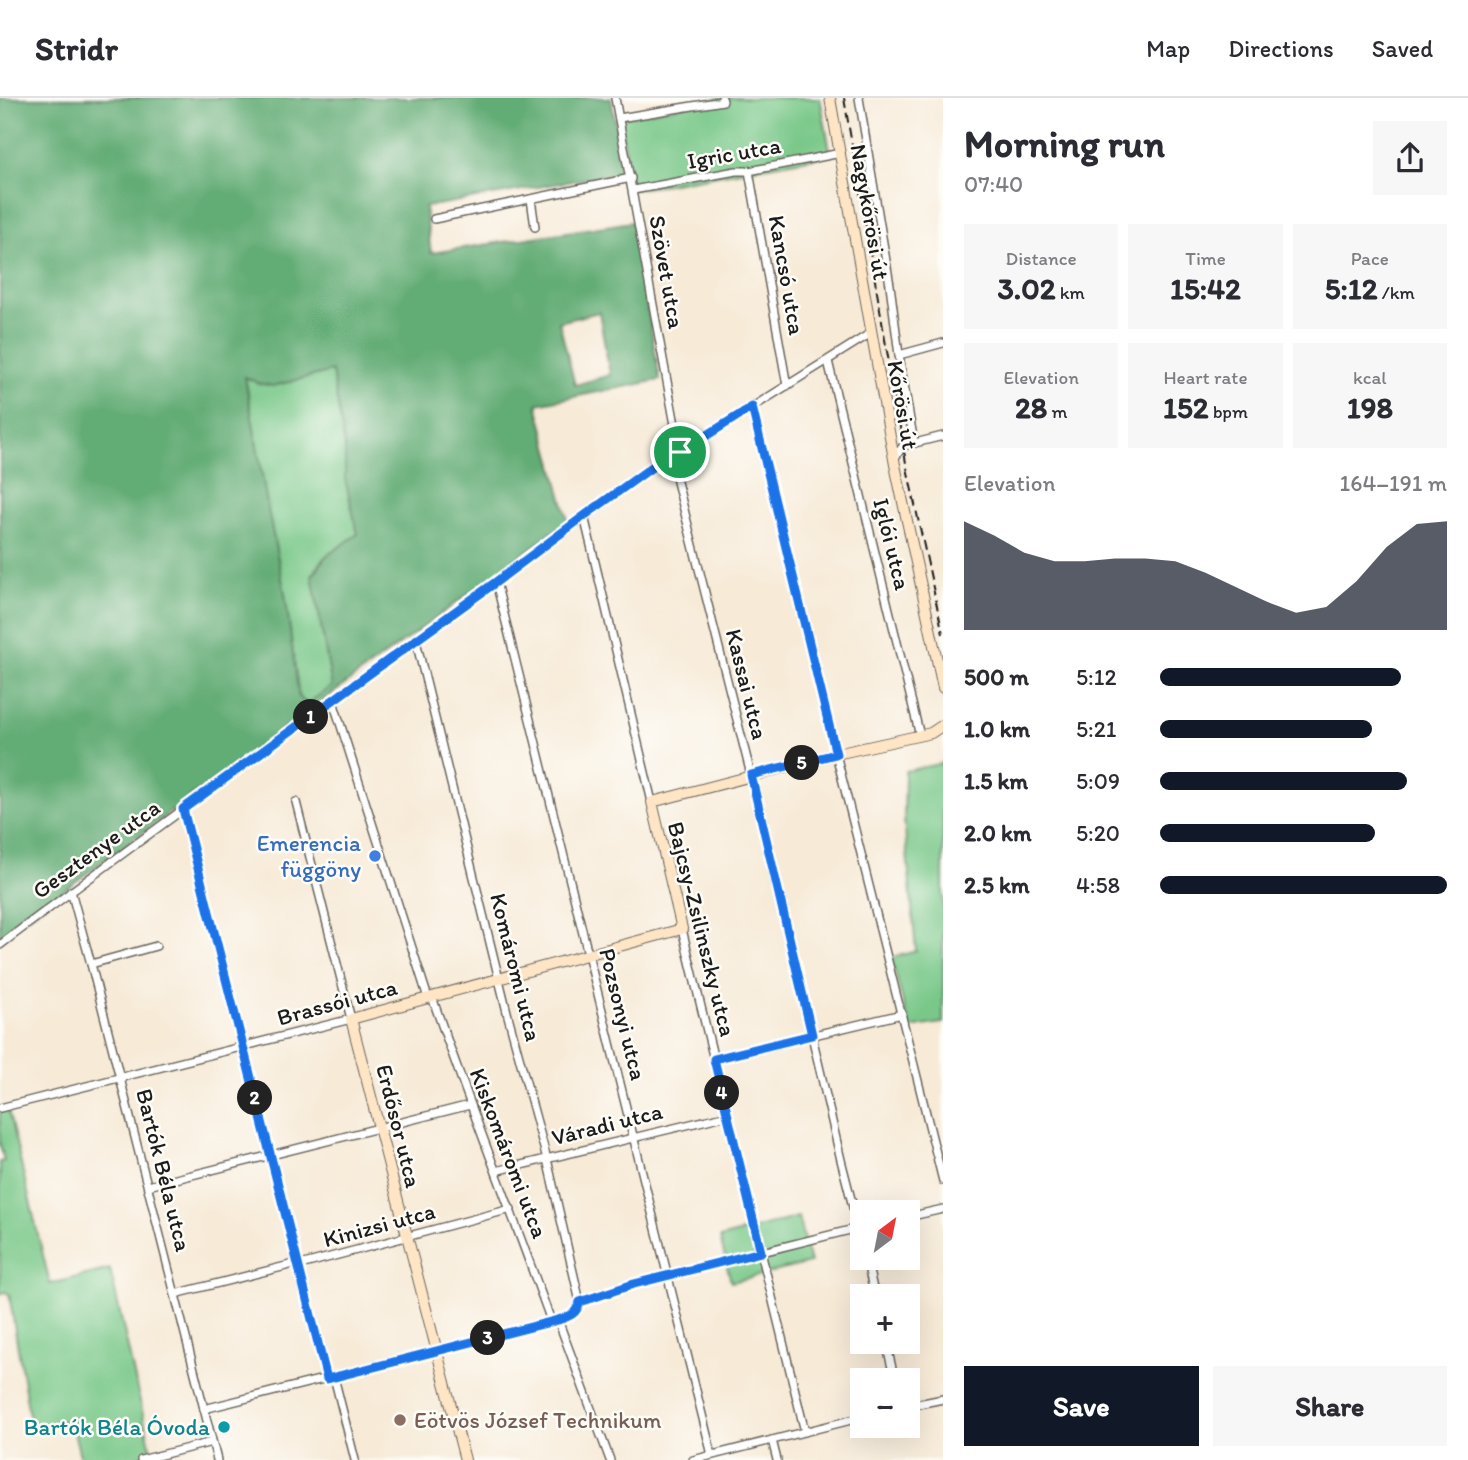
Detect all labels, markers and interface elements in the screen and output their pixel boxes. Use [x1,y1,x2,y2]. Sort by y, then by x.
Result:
text: Stridr [35,29,118,68]
text: Map [1146,34,1190,63]
text: Directions [1228,34,1334,63]
text: Saved [1372,34,1433,63]
text: Morning run [964,121,1165,167]
button: share [1373,121,1447,195]
street label: Igric utca [685,131,783,175]
street label: Nagykőrösi út [844,142,896,282]
text: 07:40 [964,170,1023,198]
street label: Szövet utca [643,213,691,331]
street label: Kancsó utca [763,213,811,337]
text: Distance [1006,247,1077,270]
text: Time [1185,247,1226,270]
text: Pace [1351,247,1389,270]
text: 3.02 [997,270,1055,307]
text: 15:42 [1170,270,1241,307]
text: 5:12 [1325,270,1378,307]
text: km [1055,281,1085,304]
text: /km [1378,281,1415,304]
street label: Kőrösi út [881,358,925,452]
text: Elevation [1003,366,1079,389]
text: Heart rate [1163,366,1248,389]
text: kcal [1353,366,1387,389]
text: 28 [1015,389,1047,426]
text: 152 [1163,389,1208,426]
text: 198 [1347,389,1393,426]
text: m [1047,400,1067,423]
text: bpm [1208,400,1248,423]
pin [650,422,710,482]
icon: arrive [661,433,699,471]
text: Elevation [964,469,1055,497]
text: 164–191 m [1340,469,1447,497]
street label: Iglói utca [867,495,917,593]
street label: Kassai utca [720,626,774,742]
text: 500 m [964,663,1029,691]
text: 5:12 [1076,663,1116,691]
pin: 1 [294,700,328,734]
text: 1 [306,705,315,728]
text: 1.0 km [964,715,1030,743]
text: 5:21 [1076,715,1116,743]
pin: 5 [784,746,820,780]
text: 5 [797,751,806,774]
text: 1.5 km [964,767,1028,795]
text: 5:09 [1076,767,1120,795]
street label: Gesztenye utca [27,793,165,905]
street label: Bajcsy-Zsilinszky utca [662,819,742,1039]
text: 2.0 km [964,819,1032,847]
text: 5:20 [1076,819,1120,847]
place label: Emerencia függöny [257,829,361,883]
marker: Emerencia függöny [367,848,383,864]
text: 2.5 km [964,871,1029,899]
text: 4:58 [1076,871,1120,899]
street label: Komáromi utca [484,890,548,1044]
street label: Pozsonyi utca [593,945,653,1083]
street label: Brassói utca [274,973,400,1031]
street label: Erdősor utca [370,1061,428,1191]
street label: Kiskomáromi utca [464,1064,554,1242]
pin: 4 [704,1076,740,1110]
pin: 2 [238,1080,272,1116]
text: 4 [716,1081,727,1104]
street label: Bartók Béla utca [130,1086,198,1254]
text: 2 [250,1086,260,1109]
street label: Váradi utca [549,1097,665,1151]
street label: Kinizsi utca [320,1197,438,1253]
north arrow [850,1200,920,1270]
map controls [850,1200,920,1438]
button: + [850,1284,920,1354]
pin: 3 [470,1320,505,1356]
text: 3 [482,1326,493,1349]
button: Save [964,1366,1199,1446]
button: Share [1213,1366,1447,1446]
button: − [850,1368,920,1438]
place label: Eötvös József Technikum [414,1406,662,1434]
marker: Eötvös József Technikum [392,1412,408,1428]
place label: Bartók Béla Óvoda [24,1413,210,1441]
marker: Bartók Béla Óvoda [216,1419,232,1435]

